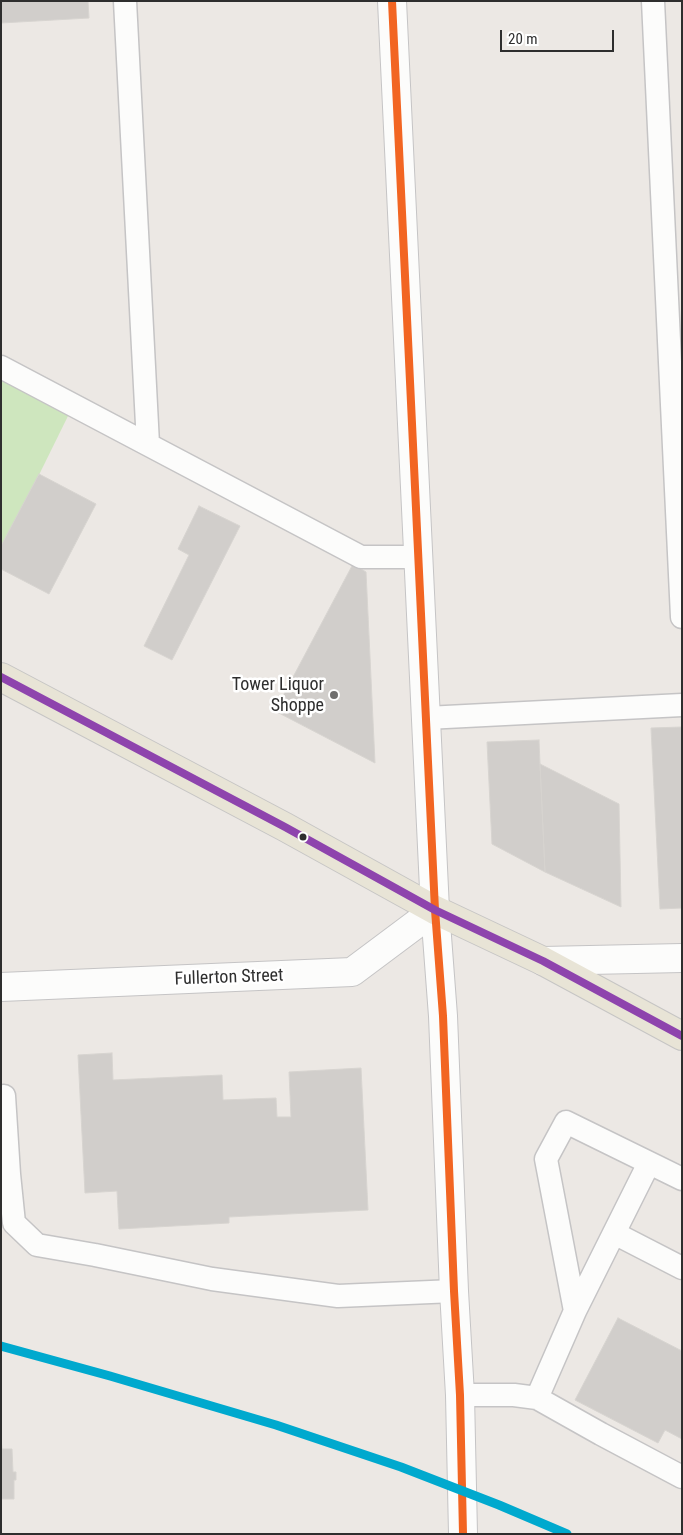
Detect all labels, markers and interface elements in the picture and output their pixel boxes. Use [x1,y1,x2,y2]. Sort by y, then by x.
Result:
scale bar [503,20,617,52]
text: 20 m [508,30,538,48]
place label: Tower Liquor Shoppe [232,674,324,716]
marker: Tower Liquor Shoppe [328,689,340,701]
unlabelled marker [298,832,308,842]
street label: Fullerton Street [174,965,284,991]

